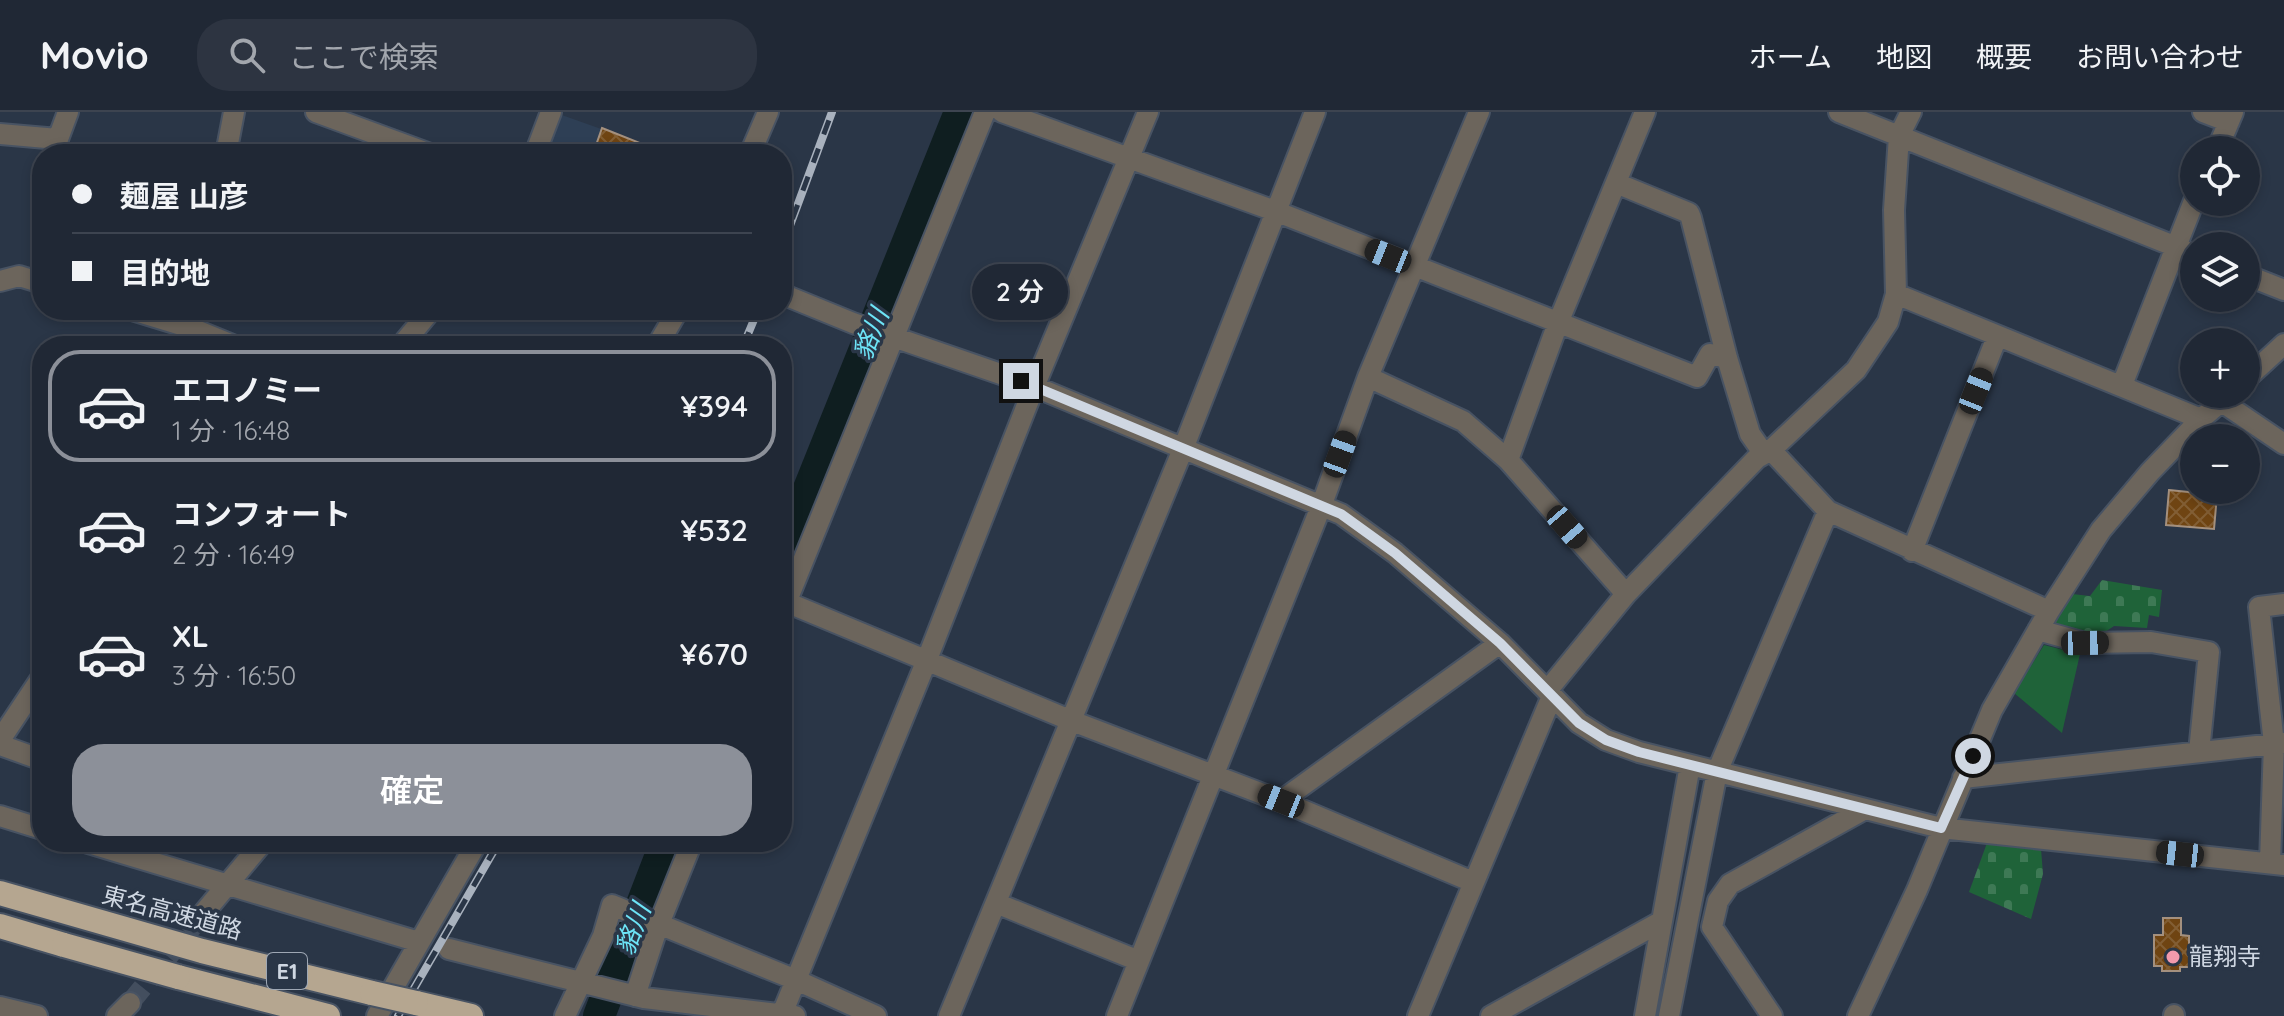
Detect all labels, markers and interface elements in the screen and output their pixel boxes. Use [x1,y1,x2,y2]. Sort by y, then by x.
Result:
search box [197,19,757,91]
text: Movio [40,31,149,79]
icon: search [225,33,269,77]
text: ここで検索 [289,38,439,76]
text: ホーム [1749,39,1832,74]
text: 地図 [1876,39,1932,74]
text: 概要 [1976,39,2032,74]
text: お問い合わせ [2076,39,2244,74]
map controls [2180,136,2260,504]
button: locate [2180,136,2260,216]
text: 麺屋 山彦 [120,177,248,215]
button: layers [2180,232,2260,312]
car [1361,236,1415,276]
text: 目的地 [120,254,210,292]
callout: 2 分 [973,265,1069,321]
text: 2 分 [996,275,1044,308]
water label: 貉川 [845,301,897,364]
button: + [2180,328,2260,408]
route end [1003,363,1039,399]
car [1956,364,1996,418]
icon: car [76,370,148,442]
text: エコノミー [172,371,322,409]
text: ¥394 [681,387,748,425]
text: 1 分 · 16:48 [172,414,290,447]
button: − [2180,424,2260,504]
car [1321,427,1359,481]
icon: car [76,494,148,566]
text: コンフォート [172,495,351,533]
car [1542,501,1592,553]
text: ¥532 [681,511,748,549]
text: 2 分 · 16:49 [172,538,295,571]
text: XL [172,617,209,655]
icon: car [76,618,148,690]
car [2061,631,2109,655]
text: ¥670 [680,635,748,673]
text: 3 分 · 16:50 [172,659,296,692]
route start [1955,738,1991,774]
button: 確定 [72,744,752,836]
car [1254,781,1308,821]
car [2155,840,2205,868]
street label: 東名高速道路 [99,879,246,945]
water label: 貉川 [608,896,658,959]
place label: 龍翔寺 [2189,941,2261,971]
marker: 龍翔寺 [2164,948,2182,966]
road number: E1 [267,953,307,989]

